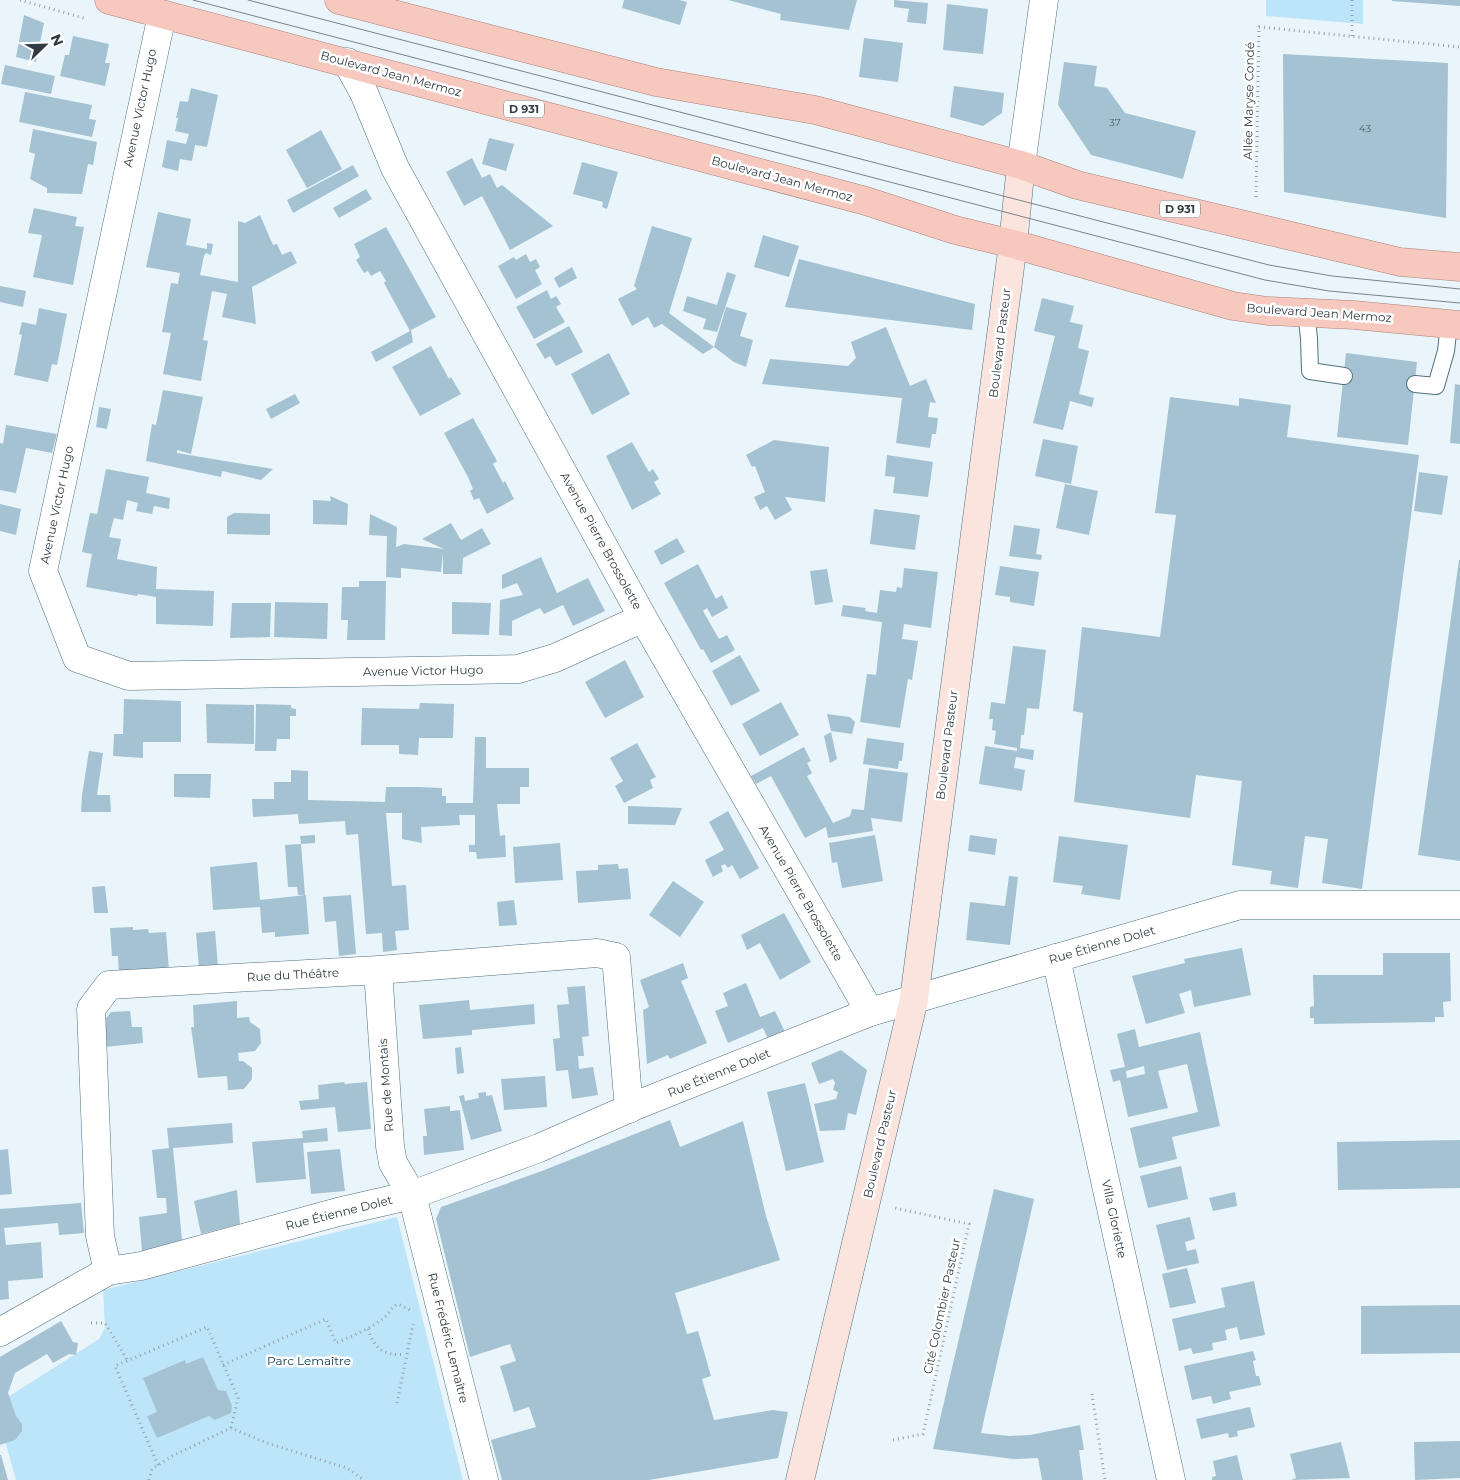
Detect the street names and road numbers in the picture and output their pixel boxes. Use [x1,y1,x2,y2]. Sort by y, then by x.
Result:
street label: Allée Maryse Condé [1240,42,1257,160]
street label: Avenue Victor Hugo [120,47,159,168]
street label: Boulevard Jean Mermoz [319,47,463,100]
road number: D 931 [504,100,544,118]
street label: Boulevard Jean Mermoz [710,152,854,205]
road number: D 931 [1160,200,1200,218]
street label: Boulevard Pasteur [985,287,1014,399]
street label: Boulevard Jean Mermoz [1246,300,1392,325]
street label: Avenue Victor Hugo [37,444,76,565]
street label: Avenue Pierre Brossolette [557,469,646,612]
street label: Avenue Victor Hugo [363,662,483,679]
street label: Boulevard Pasteur [932,689,961,801]
street label: Avenue Pierre Brossolette [756,822,847,964]
street label: Rue Étienne Dolet [1047,922,1157,967]
street label: Rue du Théâtre [246,965,340,984]
street label: Rue de Montais [375,1038,396,1132]
street label: Rue Étienne Dolet [665,1045,773,1100]
street label: Boulevard Pasteur [860,1088,899,1199]
street label: Villa Gloriette [1099,1178,1130,1260]
street label: Rue Étienne Dolet [284,1192,394,1233]
street label: Cité Colombier Pasteur [920,1236,963,1375]
street label: Rue Frédéric Lemaître [425,1271,472,1405]

